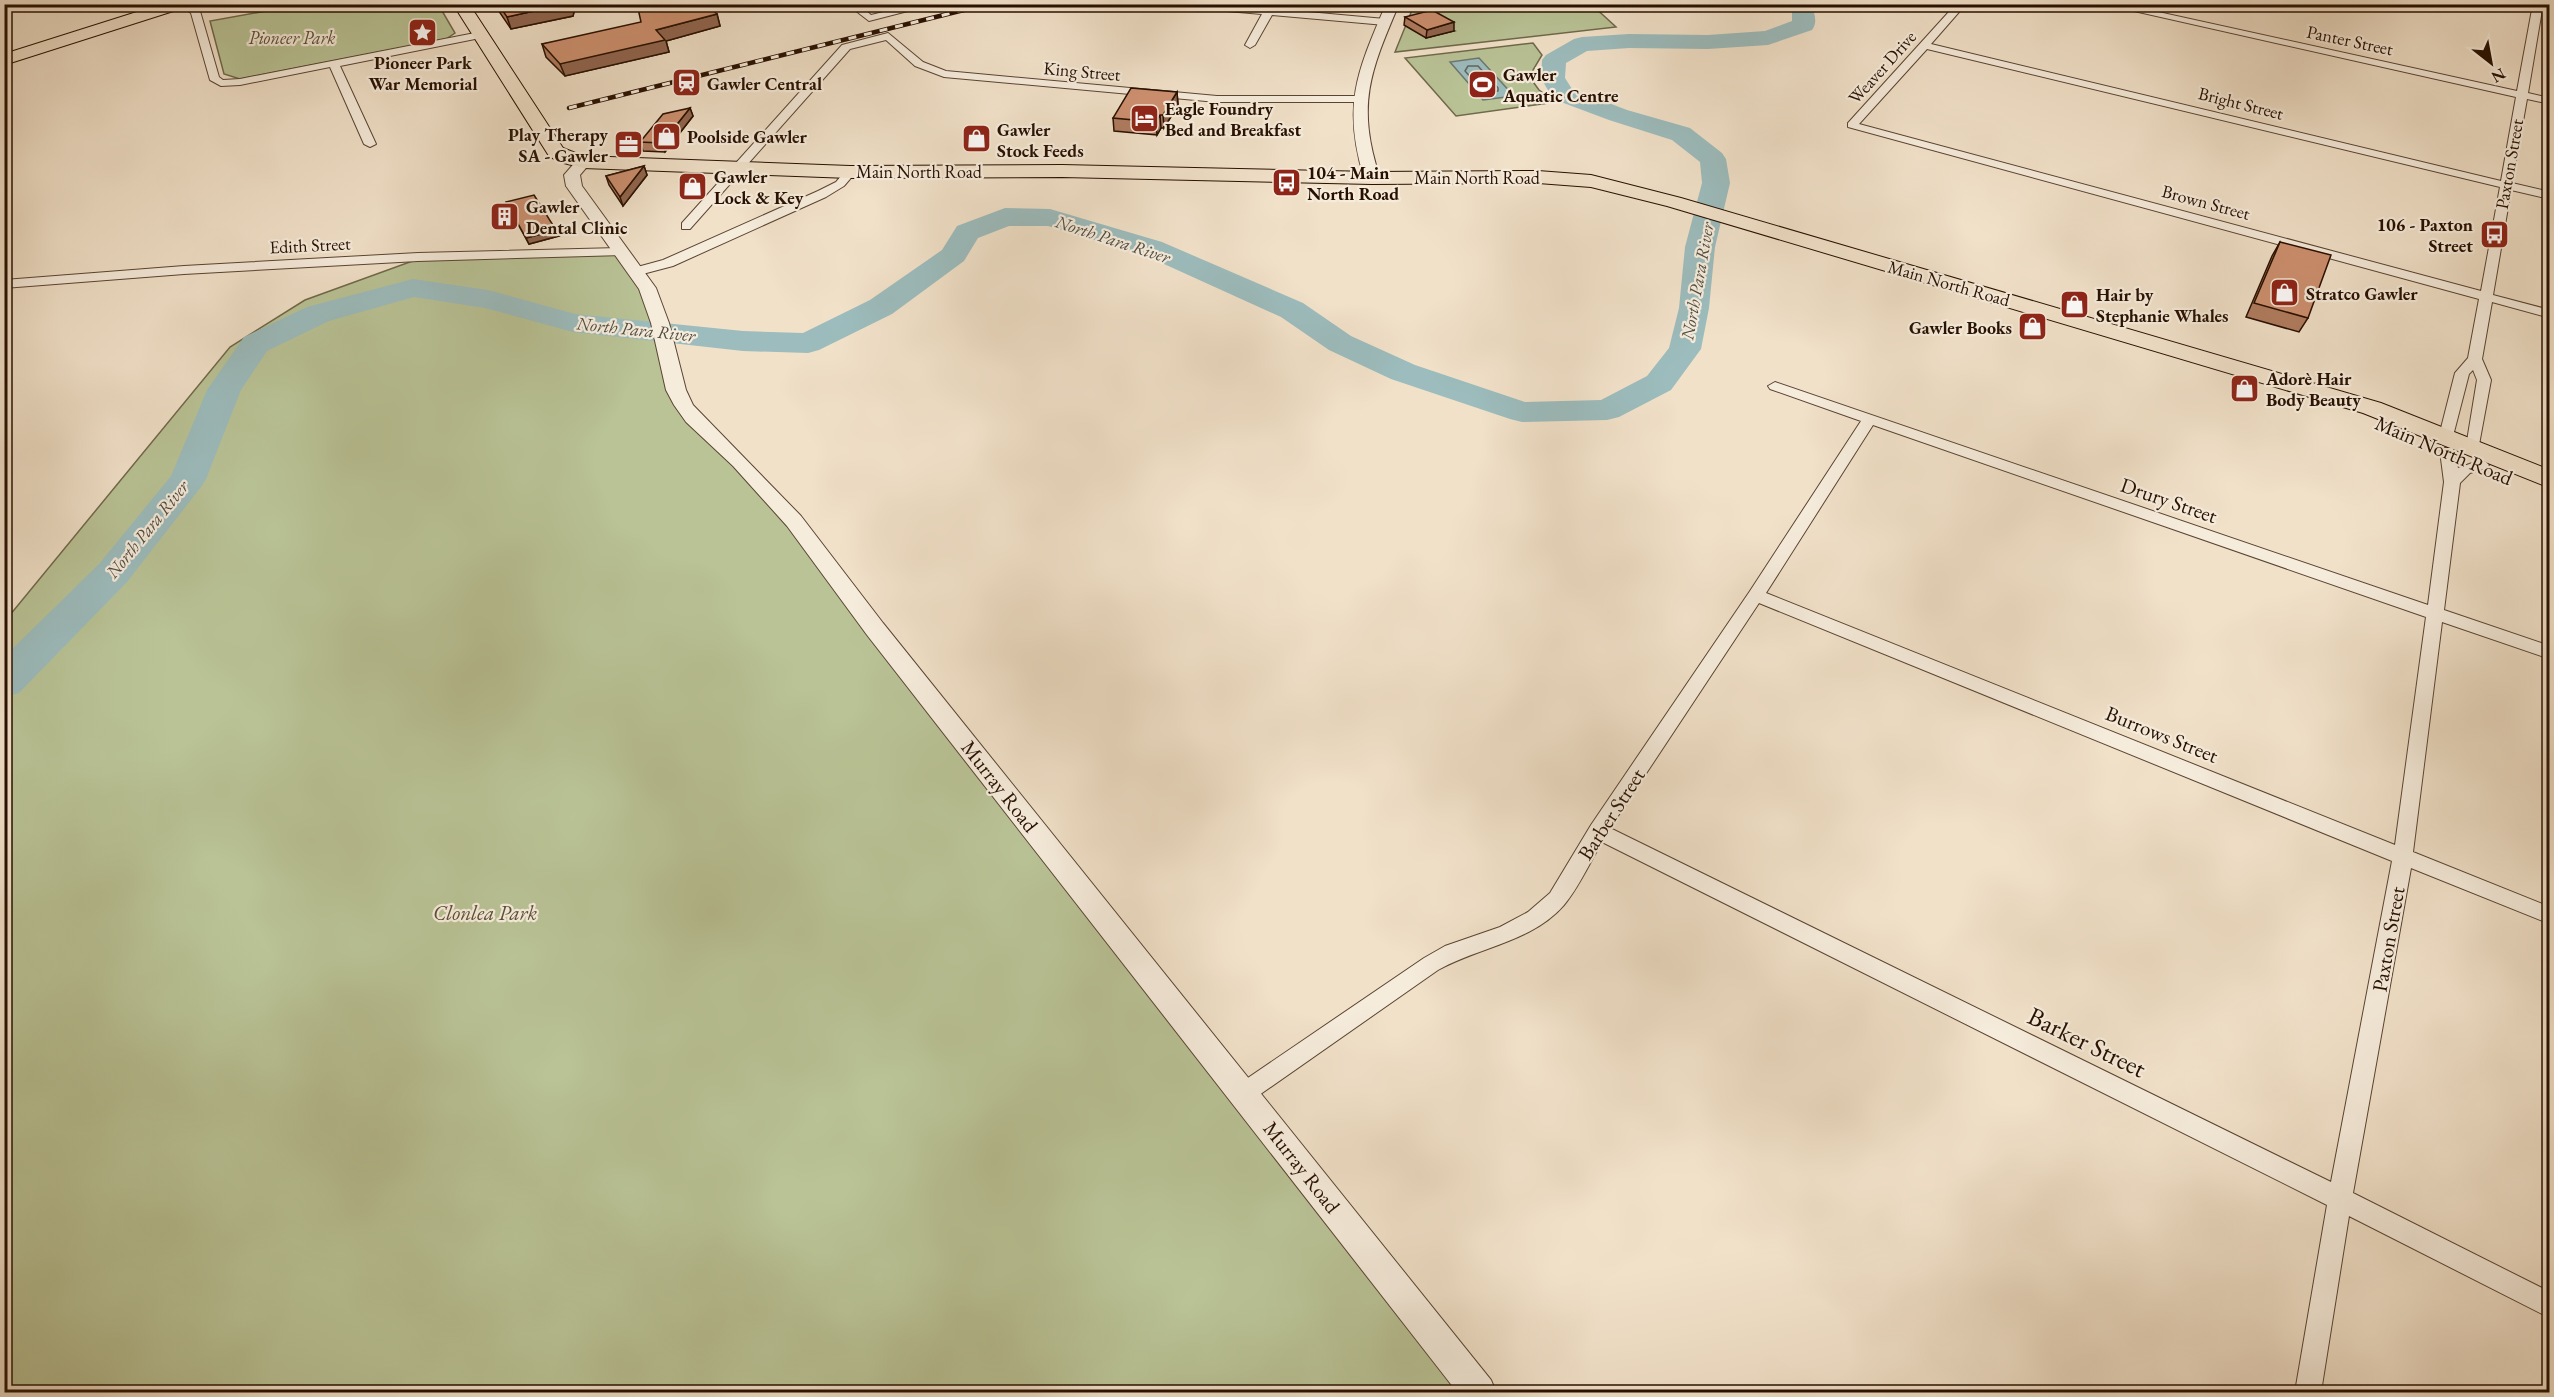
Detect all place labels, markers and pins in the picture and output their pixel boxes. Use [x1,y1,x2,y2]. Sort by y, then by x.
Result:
place icon: Pioneer Park War Memorial [407,17,439,49]
place label: Pioneer Park War Memorial [368,51,478,95]
place label: Gawler Aquatic Centre [1502,63,1619,107]
station icon: Gawler Central [670,67,702,99]
sports icon: Gawler Aquatic Centre [1466,68,1498,100]
place label: Gawler Central [707,72,822,95]
place label: Eagle Foundry Bed and Breakfast [1165,97,1302,141]
hotel icon: Eagle Foundry Bed and Breakfast [1128,102,1160,134]
place label: Gawler Stock Feeds [997,118,1084,162]
shop icon: Poolside Gawler [650,120,682,152]
place label: Play Therapy SA - Gawler [508,123,609,167]
shop icon: Gawler Stock Feeds [960,123,992,155]
place label: Poolside Gawler [687,125,808,148]
office icon: Play Therapy SA - Gawler [613,128,645,160]
place label: 104 - Main North Road [1307,161,1399,205]
place label: Gawler Lock & Key [714,165,804,209]
bus stop icon: 104 - Main North Road [1270,166,1302,198]
shop icon: Gawler Lock & Key [677,170,709,202]
place label: Gawler Dental Clinic [526,195,628,239]
building icon: Gawler Dental Clinic [489,200,521,232]
place label: 106 - Paxton Street [2377,213,2473,257]
bus stop icon: 106 - Paxton Street [2478,218,2510,250]
shop icon: Stratco Gawler [2269,277,2301,309]
place label: Stratco Gawler [2306,282,2418,305]
place label: Hair by Stephanie Whales [2096,283,2229,327]
shop icon: Hair by Stephanie Whales [2059,288,2091,320]
shop icon: Gawler Books [2017,311,2049,343]
place label: Gawler Books [1909,316,2012,339]
place label: Adorè Hair Body Beauty [2265,367,2361,411]
shop icon: Adorè Hair Body Beauty [2229,372,2261,404]

